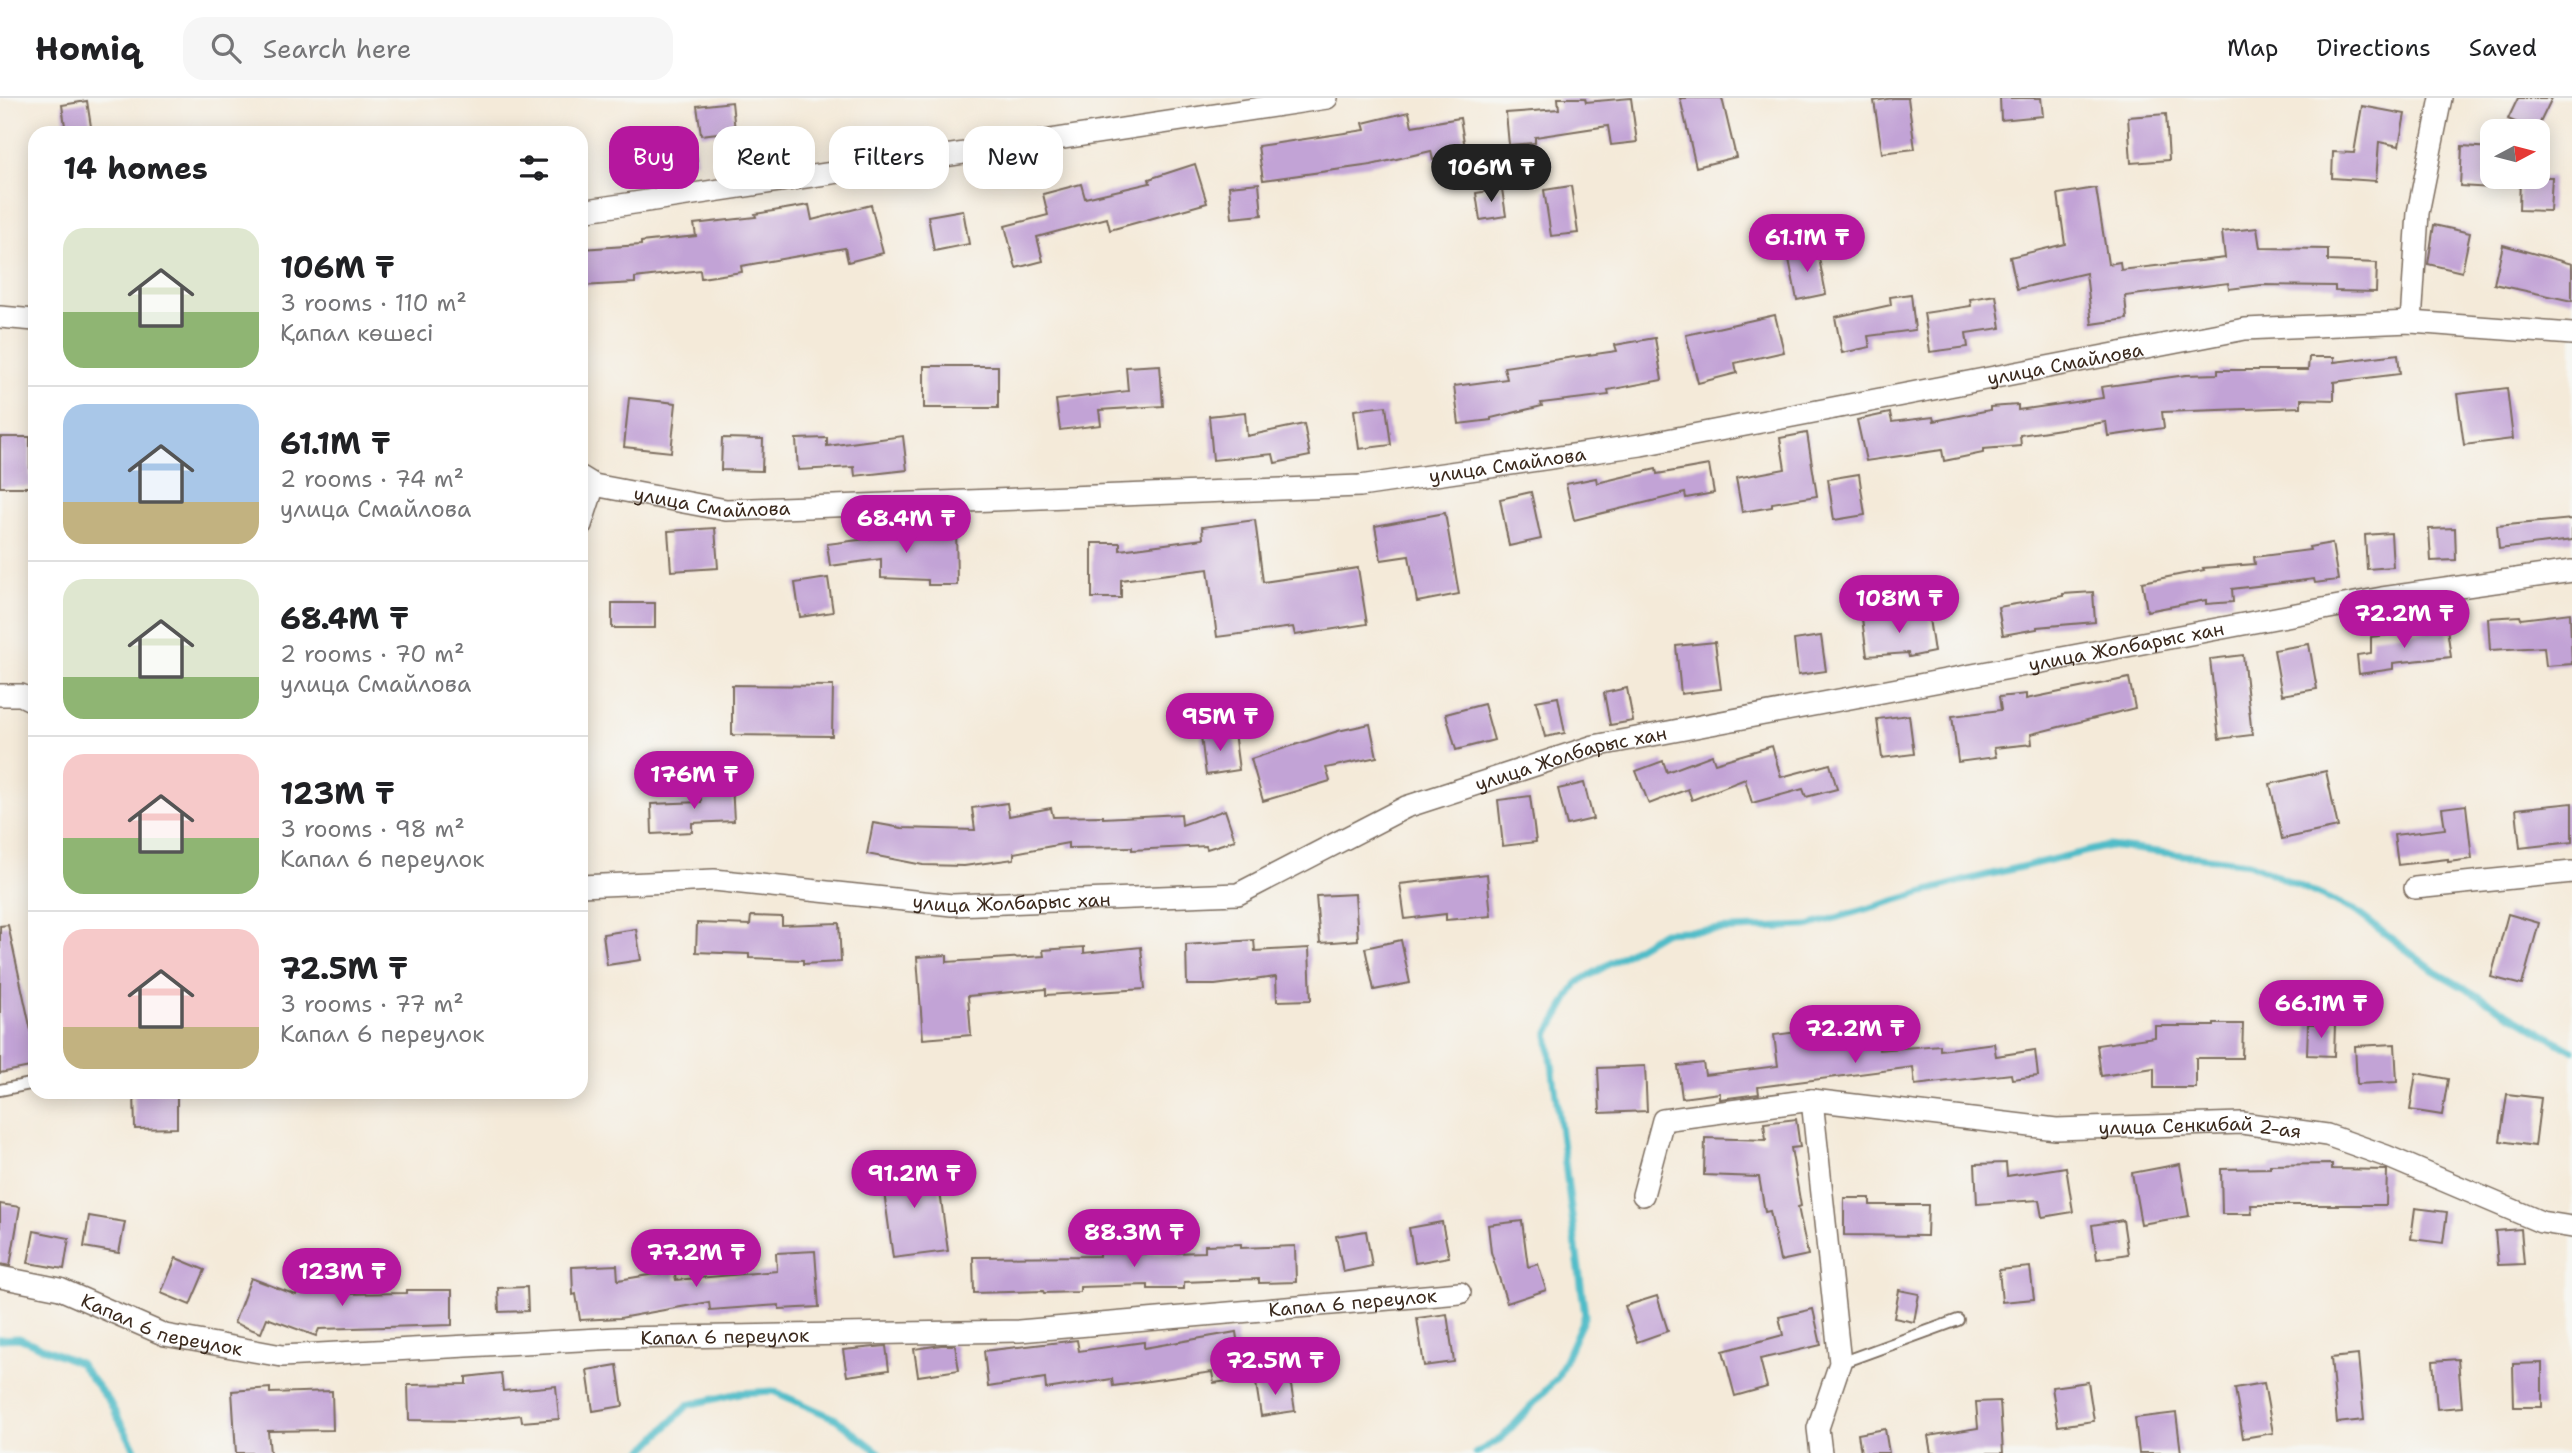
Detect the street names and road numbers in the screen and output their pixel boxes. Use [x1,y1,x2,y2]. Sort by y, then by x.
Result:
street label: улица Смайлова [1985,337,2145,391]
street label: улица Смайлова [1427,441,1588,489]
street label: улица Смайлова [632,481,791,523]
street label: улица Жолбарыс хан [2027,616,2226,677]
street label: улица Жолбарыс хан [1472,721,1669,797]
street label: улица Жолбарыс хан [911,887,1111,918]
street label: улица Сенкибай 2-ая [2098,1111,2303,1144]
street label: Капал 6 переулок [1267,1283,1438,1322]
street label: Капал 6 переулок [77,1288,245,1362]
street label: Капал 6 переулок [640,1323,809,1351]

